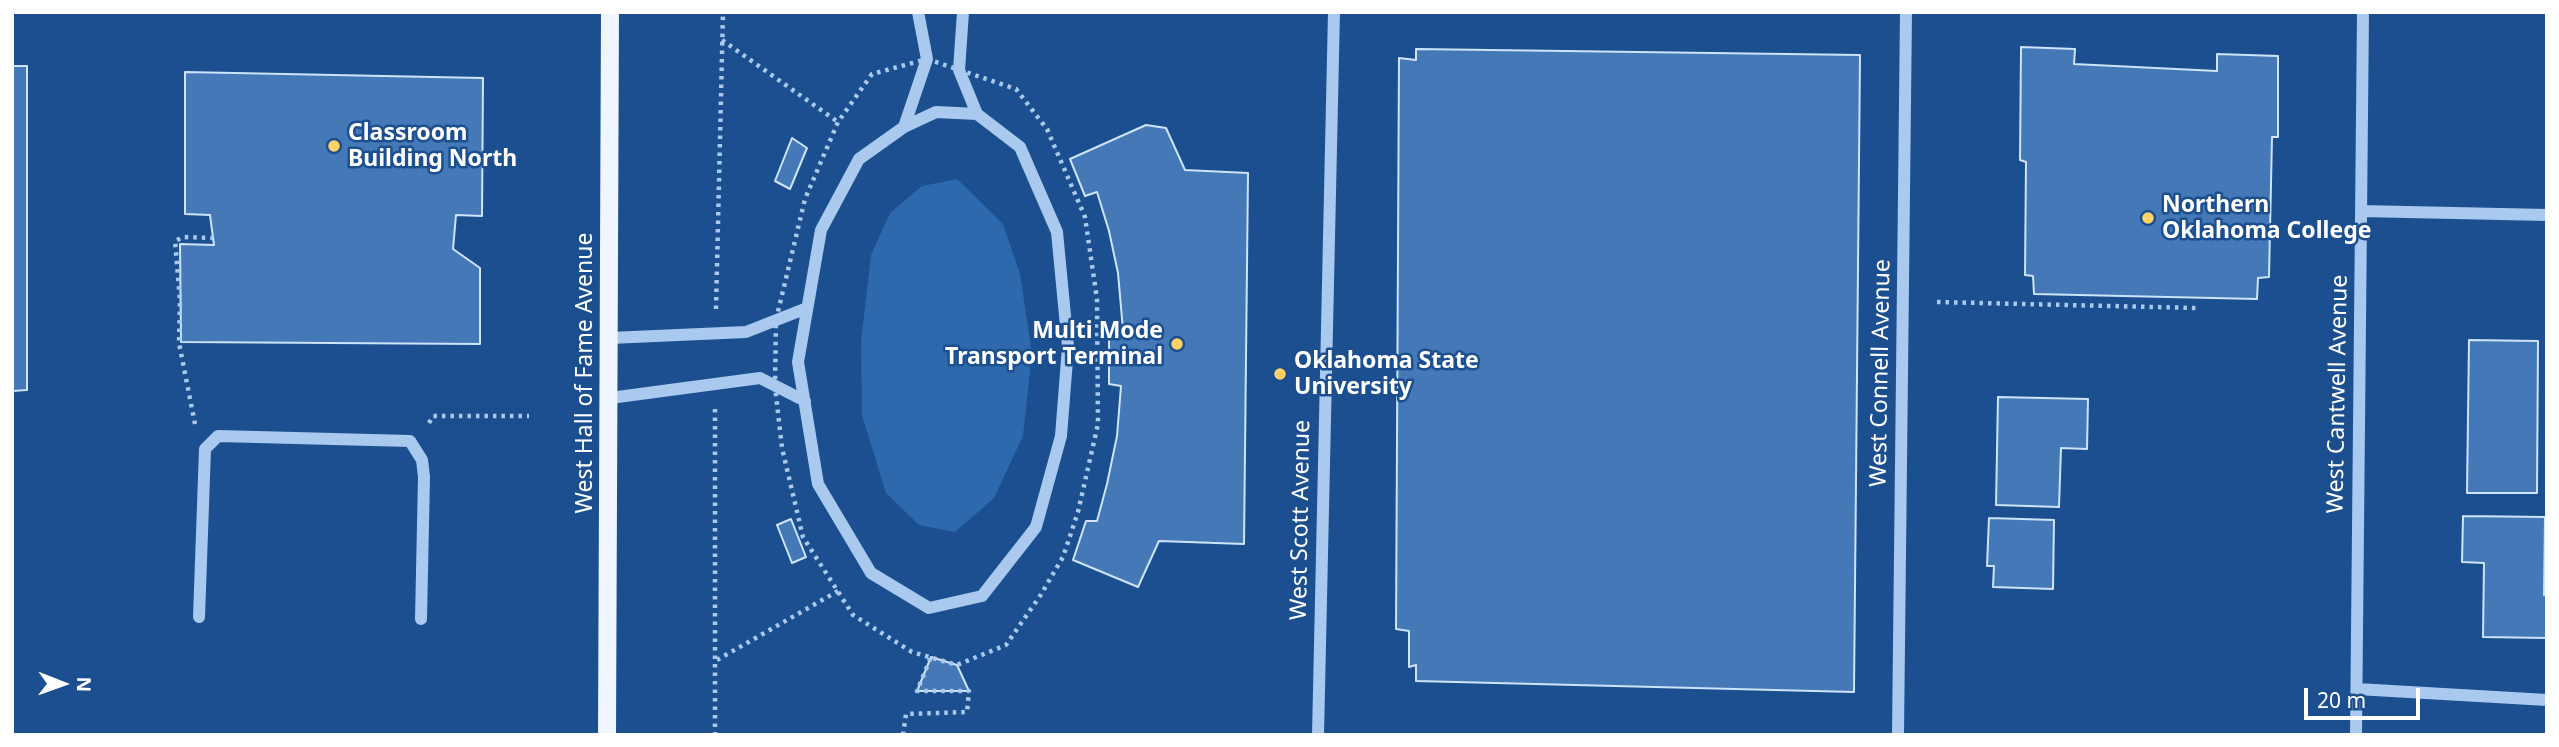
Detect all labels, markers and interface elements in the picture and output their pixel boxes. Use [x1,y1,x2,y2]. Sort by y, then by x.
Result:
place label: Classroom Building North [348,119,517,173]
marker: Classroom Building North [326,138,342,154]
place label: Northern Oklahoma College [2162,191,2371,245]
marker: Northern Oklahoma College [2140,210,2156,226]
street label: West Hall of Fame Avenue [571,233,599,513]
street label: West Connell Avenue [1865,259,1897,487]
street label: West Cantwell Avenue [2322,274,2354,514]
place label: Multi Mode Transport Terminal [945,317,1163,371]
marker: Multi Mode Transport Terminal [1169,336,1185,352]
place label: Oklahoma State University [1294,347,1479,401]
marker: Oklahoma State University [1272,366,1288,382]
street label: West Scott Avenue [1285,420,1317,620]
north arrow [28,649,98,719]
scale bar [2307,674,2422,718]
text: N [71,676,97,692]
text: 20 m [2317,686,2366,714]

